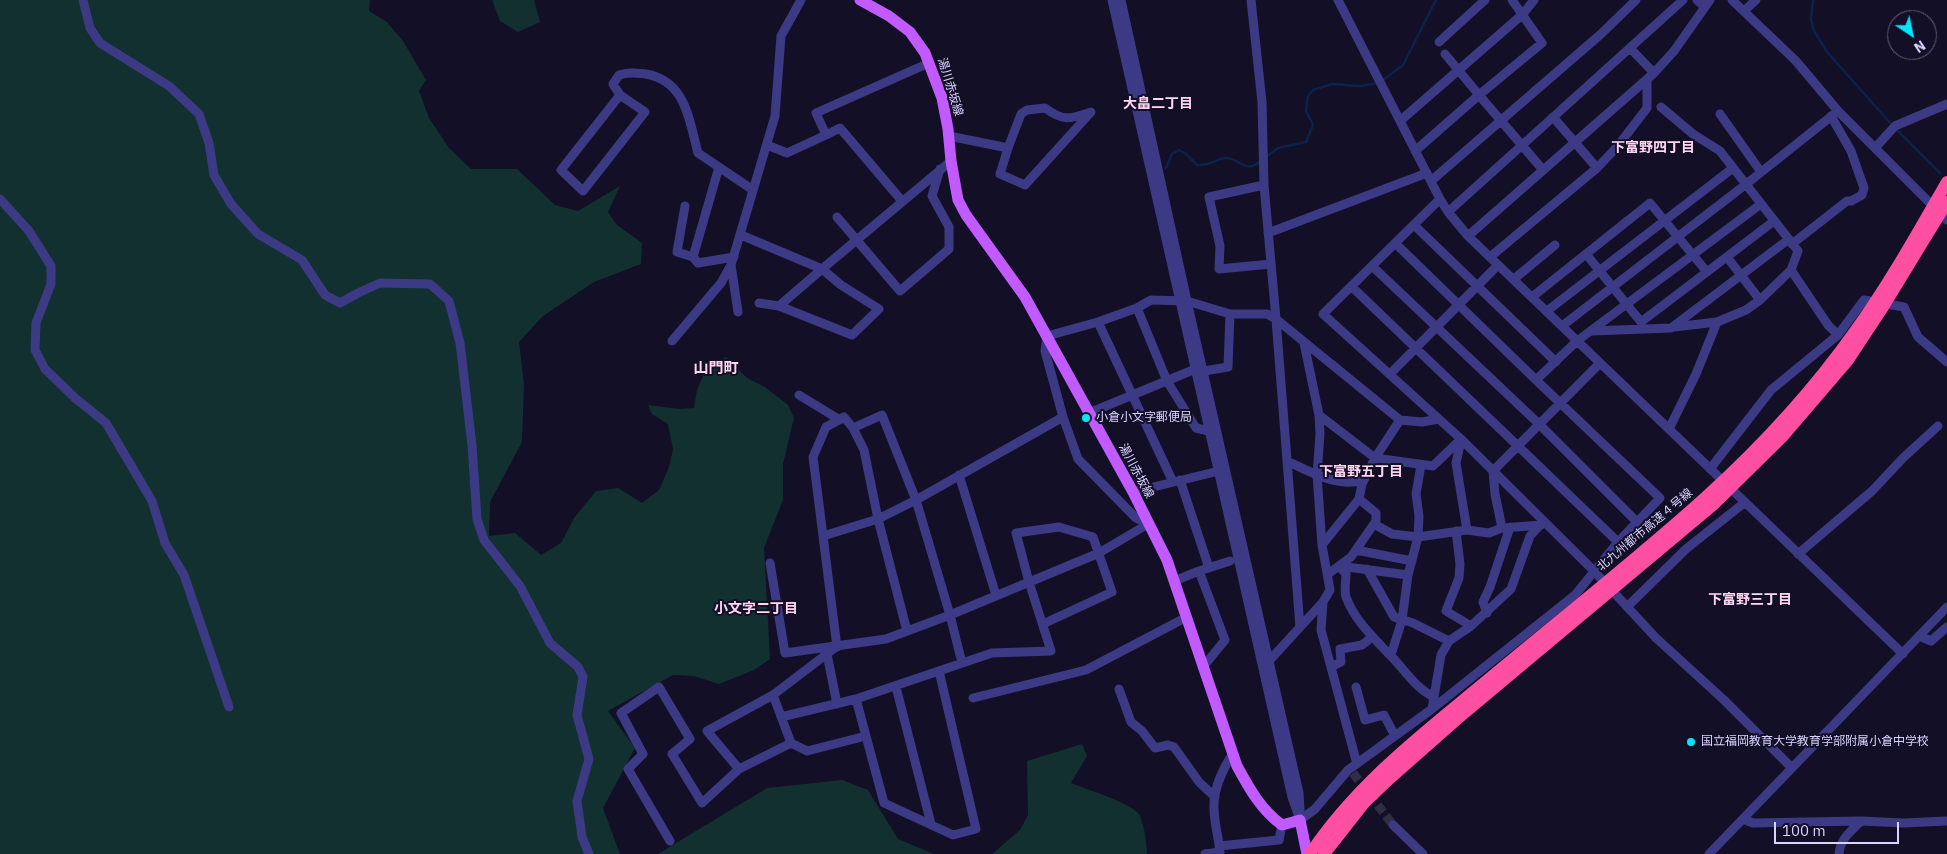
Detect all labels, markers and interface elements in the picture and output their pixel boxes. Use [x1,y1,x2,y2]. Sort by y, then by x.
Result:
north arrow [1887,10,1937,60]
text: N [1911,36,1929,57]
street label: 湯川赤坂線 [934,56,966,118]
district label: 大畠二丁目 [1123,96,1193,112]
district label: 下富野四丁目 [1611,140,1695,156]
district label: 山門町 [694,360,738,378]
place label: 小倉小文字郵便局 [1096,411,1192,425]
marker: 小倉小文字郵便局 [1080,412,1092,424]
street label: 湯川赤坂線 [1116,441,1156,501]
district label: 下富野五丁目 [1319,464,1403,480]
street label: 北九州都市高速４号線 [1594,486,1696,574]
district label: 下富野三丁目 [1708,592,1792,608]
district label: 小文字二丁目 [714,601,798,617]
place label: 国立福岡教育大学教育学部附属小倉中学校 [1701,735,1929,749]
marker: 国立福岡教育大学教育学部附属小倉中学校 [1685,736,1697,748]
scale bar [1777,812,1902,844]
text: 100 m [1782,821,1826,840]

